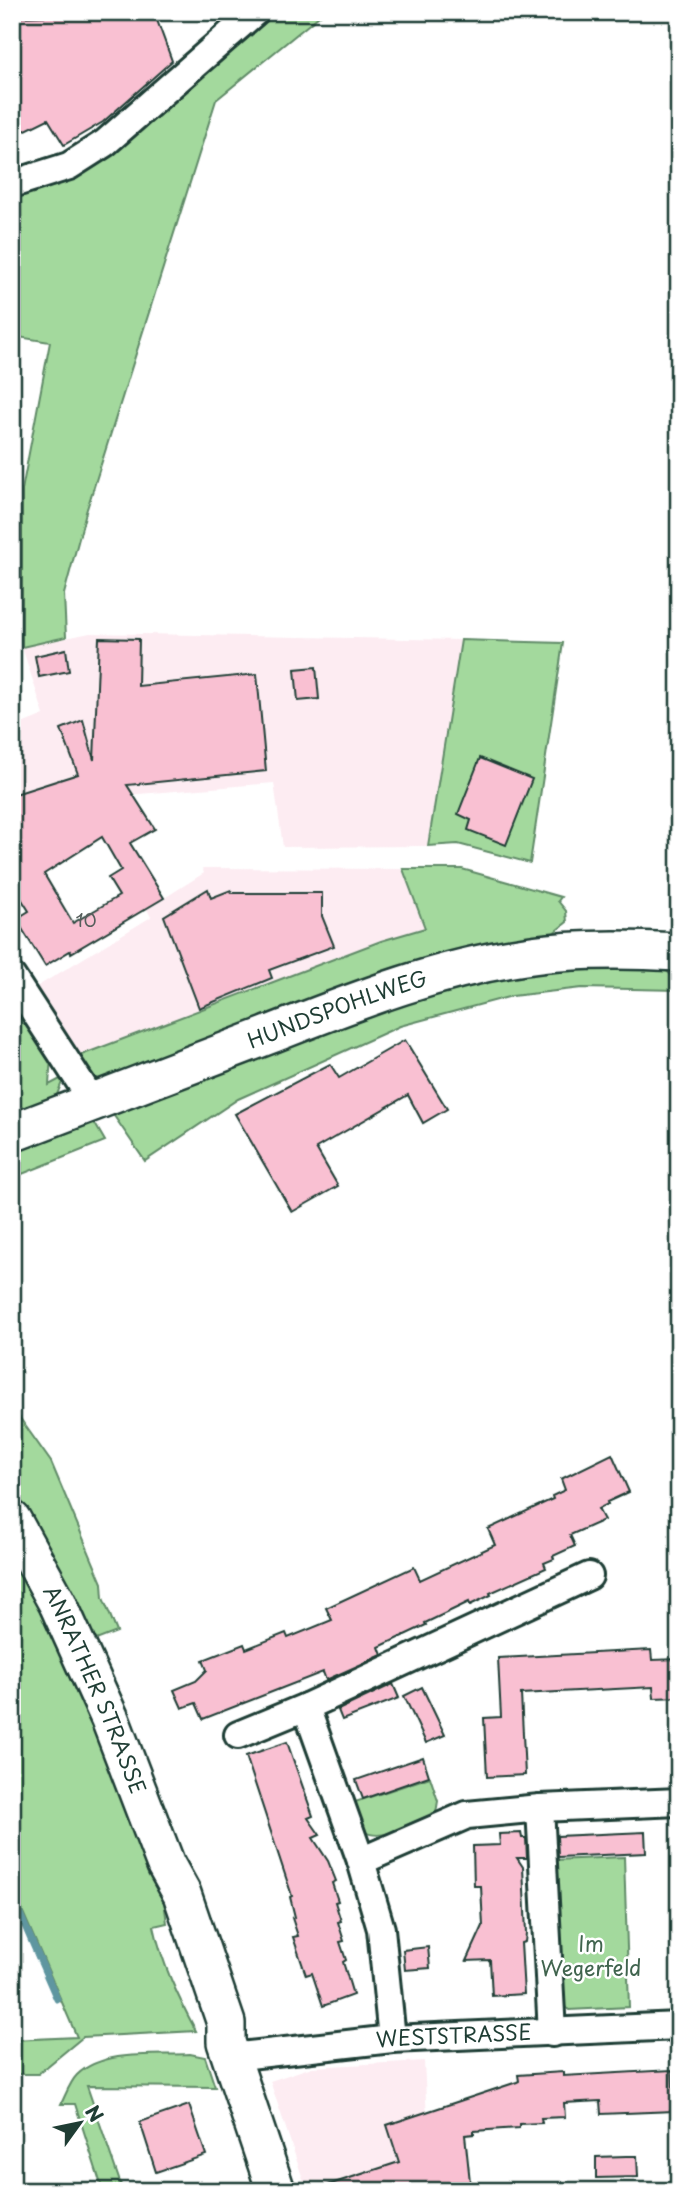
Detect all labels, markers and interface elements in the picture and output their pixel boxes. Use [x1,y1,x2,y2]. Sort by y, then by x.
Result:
house number: 10 [75,906,97,933]
street label: HUNDSPOHLWEG [242,961,431,1056]
street label: ANRATHER STRASSE [36,1579,155,1798]
park label: Im Wegerfeld [541,1927,641,1983]
street label: WESTSTRASSE [374,2015,532,2055]
north arrow [46,2088,116,2158]
text: N [79,2099,111,2127]

